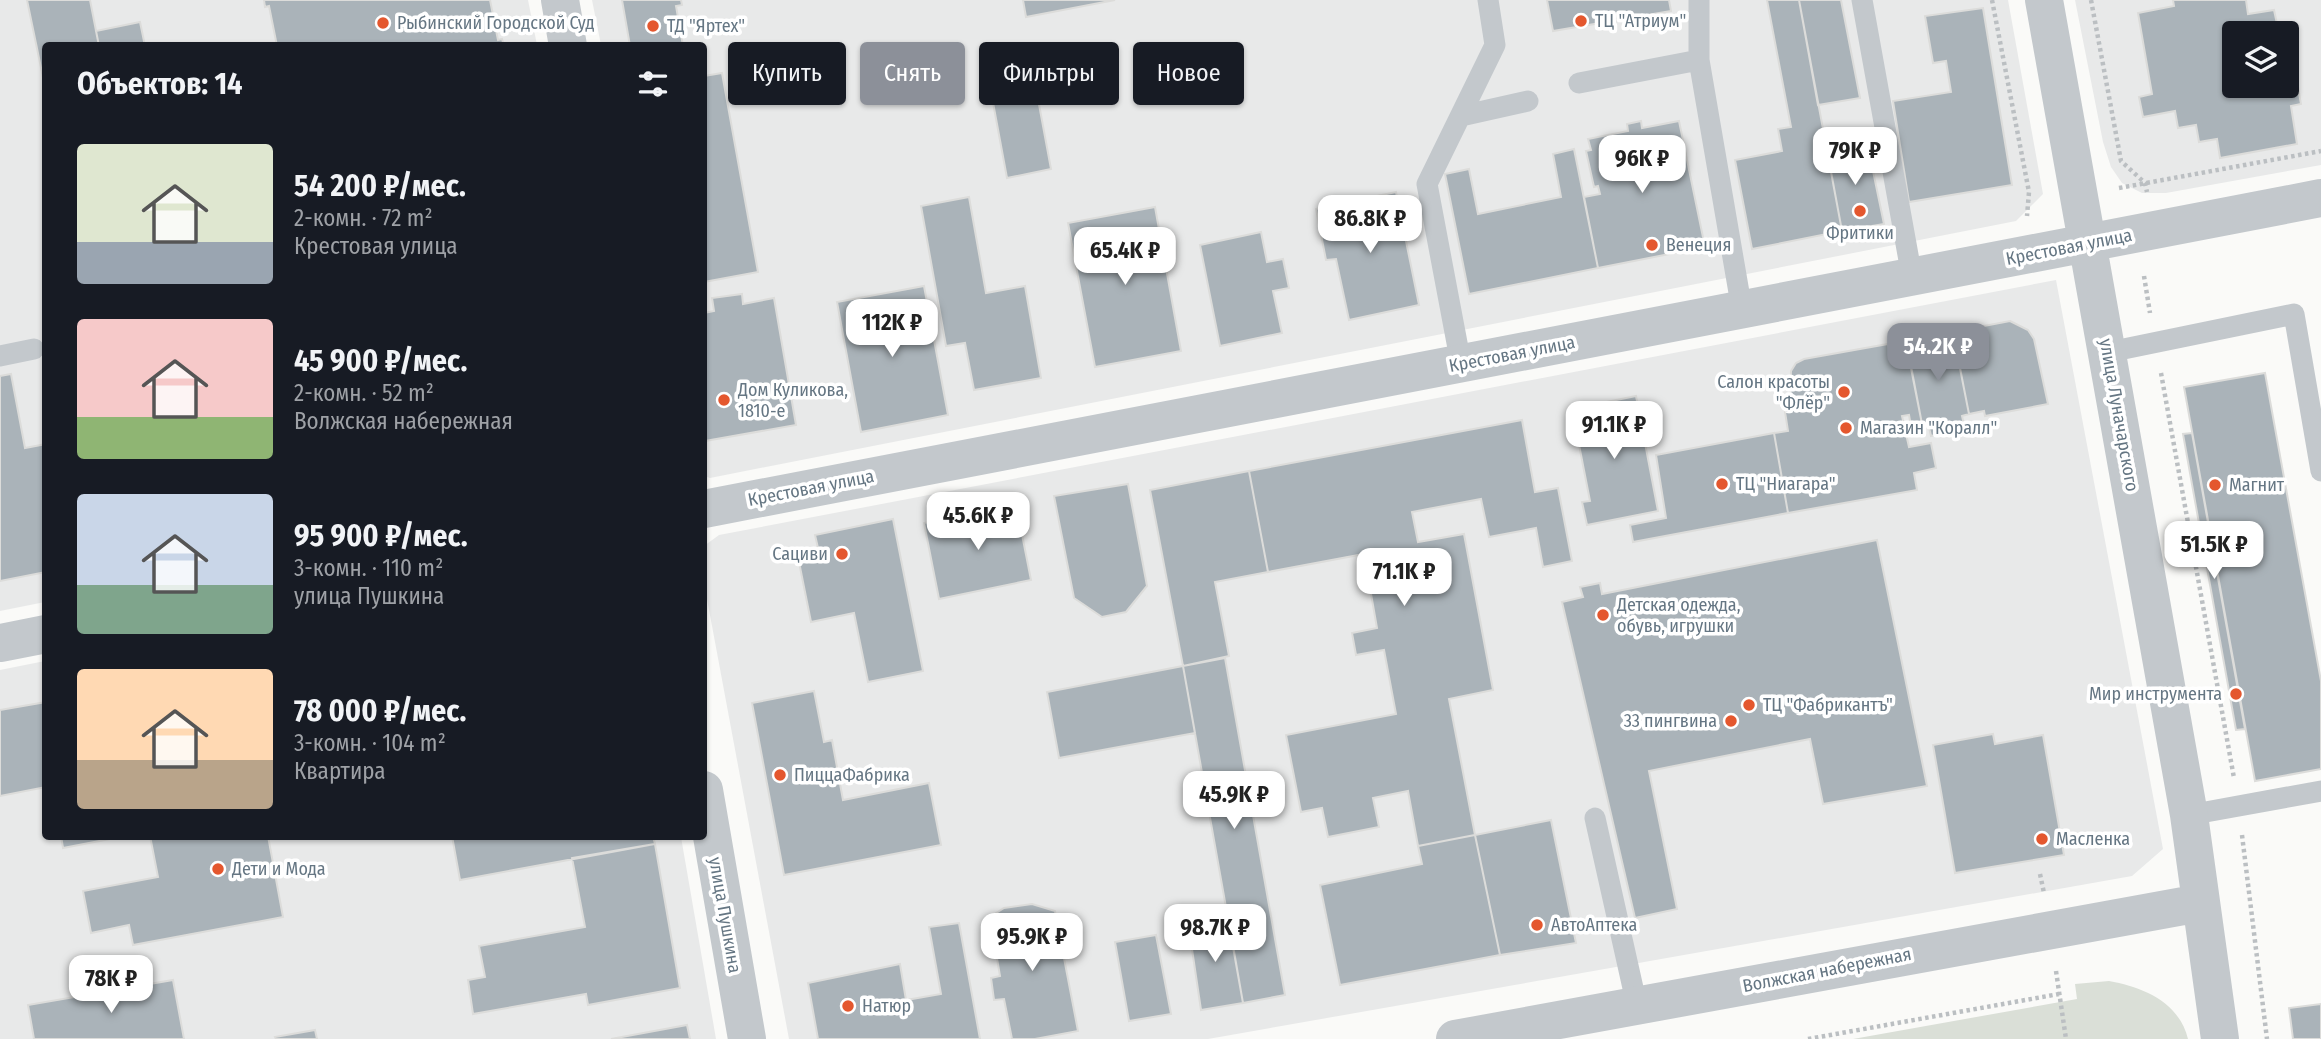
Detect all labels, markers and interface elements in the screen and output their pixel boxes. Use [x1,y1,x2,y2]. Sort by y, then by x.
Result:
place label: ТЦ "Атриум" [1595,10,1686,32]
place label: Рыбинский Городской Суд [397,12,595,34]
marker: ТЦ "Атриум" [1573,13,1589,29]
marker: Рыбинский Городской Суд [375,15,391,31]
place label: ТД "Яртех" [667,15,745,37]
marker: ТД "Яртех" [645,18,661,34]
map controls [2222,21,2299,98]
button: layers [2222,21,2299,98]
chip: Купить [728,42,846,105]
chip: Снять [860,42,965,105]
chip: Фильтры [979,42,1119,105]
chip: Новое [1133,42,1244,105]
icon: filters [634,65,672,103]
text: Объектов: 14 [77,66,243,102]
pin: 79K ₽ [1806,128,1904,187]
pin: 96K ₽ [1593,136,1691,195]
text: 79K ₽ [1829,136,1881,164]
text: 96K ₽ [1615,144,1669,172]
text: 54 200 ₽/мес. [294,168,466,204]
icon: home [133,172,217,256]
pin: 86.8K ₽ [1305,196,1435,255]
marker: Фритики [1852,203,1868,219]
text: 2-комн. · 72 m² [294,204,433,232]
text: 86.8K ₽ [1334,204,1406,232]
place label: Фритики [1826,222,1894,244]
street label: Крестовая улица [2004,224,2134,270]
pin: 65.4K ₽ [1060,228,1190,287]
text: Крестовая улица [294,232,458,260]
place label: Венеция [1666,234,1731,256]
text: 65.4K ₽ [1090,236,1160,264]
marker: Венеция [1644,237,1660,253]
pin: 112K ₽ [835,300,949,359]
text: 112K ₽ [862,308,922,336]
pin: 54.2K ₽ [1873,324,2003,383]
street label: Крестовая улица [1447,331,1577,377]
text: 54.2K ₽ [1903,332,1973,360]
street label: улица Луначарского [2095,337,2143,493]
text: 45 900 ₽/мес. [294,343,467,379]
icon: home [133,347,217,431]
place label: Салон красоты "Флёр" [1717,371,1830,414]
text: 2-комн. · 52 m² [294,379,434,407]
place label: Дом Куликова, 1810-е [737,379,848,422]
marker: Салон красоты "Флёр" [1836,384,1852,400]
marker: Дом Куликова, 1810-е [716,392,732,408]
pin: 91.1K ₽ [1549,402,1679,461]
text: Волжская набережная [294,407,513,435]
text: 91.1K ₽ [1582,410,1646,438]
place label: Магазин "Коралл" [1860,417,1997,439]
marker: Магазин "Коралл" [1838,420,1854,436]
street label: Крестовая улица [746,465,876,511]
place label: ТЦ "Ниагара" [1736,473,1836,495]
place label: Магнит [2229,474,2285,496]
marker: ТЦ "Ниагара" [1714,476,1730,492]
marker: Магнит [2207,477,2223,493]
pin: 45.6K ₽ [913,492,1043,552]
text: 45.6K ₽ [943,501,1013,529]
text: 95 900 ₽/мес. [294,518,468,554]
icon: home [133,522,217,606]
pin: 51.5K ₽ [2149,522,2279,581]
text: 51.5K ₽ [2180,530,2248,558]
place label: Сациви [772,543,828,565]
marker: Сациви [834,546,850,562]
pin: 71.1K ₽ [1339,548,1469,608]
text: 3-комн. · 110 m² [294,554,443,582]
text: 71.1K ₽ [1373,557,1435,585]
text: улица Пушкина [294,582,444,610]
place label: Детская одежда, обувь, игрушки [1616,594,1740,637]
marker: Детская одежда, обувь, игрушки [1595,607,1611,623]
place label: Мир инструмента [2089,683,2222,705]
marker: Мир инструмента [2228,686,2244,702]
text: 78 000 ₽/мес. [294,693,466,729]
place label: ТЦ "Фабрикантъ" [1763,694,1893,716]
icon: home [133,697,217,781]
marker: ТЦ "Фабрикантъ" [1741,697,1757,713]
place label: 33 пингвина [1624,710,1717,732]
marker: 33 пингвина [1723,713,1739,729]
text: 3-комн. · 104 m² [294,729,446,757]
text: Квартира [294,757,386,785]
place label: ПиццаФабрика [794,764,910,786]
marker: ПиццаФабрика [772,767,788,783]
pin: 45.9K ₽ [1169,772,1299,831]
text: 45.9K ₽ [1199,780,1269,808]
place label: Масленка [2056,828,2130,850]
marker: Масленка [2034,831,2050,847]
street label: улица Пушкина [704,855,746,975]
place label: Дети и Мода [231,858,326,880]
marker: Дети и Мода [210,861,226,877]
pin: 98.7K ₽ [1150,904,1280,964]
text: 98.7K ₽ [1180,913,1250,941]
pin: 95.9K ₽ [967,914,1097,973]
place label: АвтоАптека [1551,914,1637,936]
marker: АвтоАптека [1529,917,1545,933]
text: 95.9K ₽ [997,922,1067,950]
street label: Волжская набережная [1741,943,1913,997]
pin: 78K ₽ [62,956,160,1015]
text: 78K ₽ [85,964,137,992]
place label: Натюр [862,995,911,1017]
marker: Натюр [840,998,856,1014]

